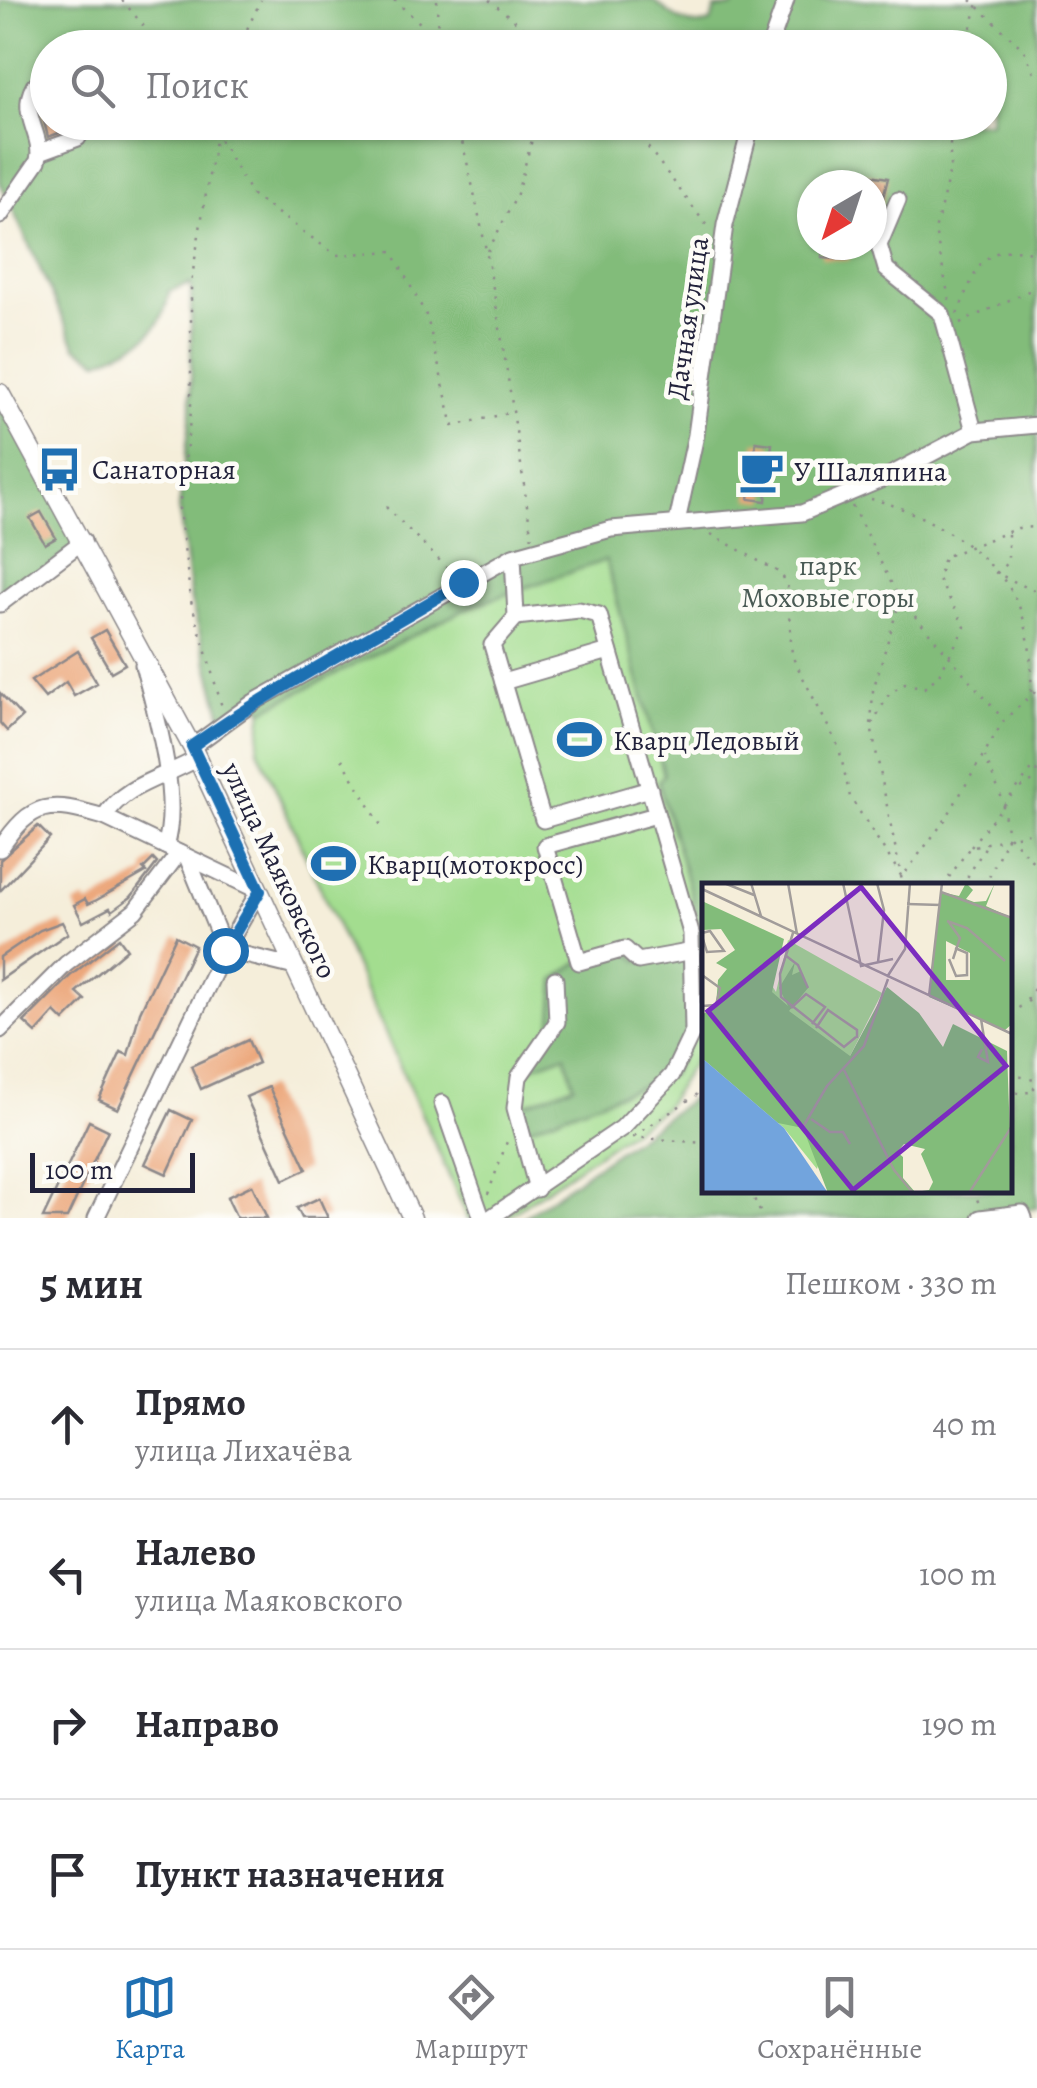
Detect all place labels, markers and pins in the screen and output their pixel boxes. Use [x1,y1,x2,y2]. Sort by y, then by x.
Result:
bus stop icon: Санаторная [35,445,83,493]
cafe icon: У Шаляпина [737,447,785,495]
place label: Санаторная [92,451,236,489]
place label: У Шаляпина [794,453,947,491]
sports icon: Кварц Ледовый [556,716,604,764]
place label: Кварц Ледовый [613,722,800,760]
sports icon: Кварц(мотокросс) [310,840,358,888]
place label: Кварц(мотокросс) [367,846,584,884]

